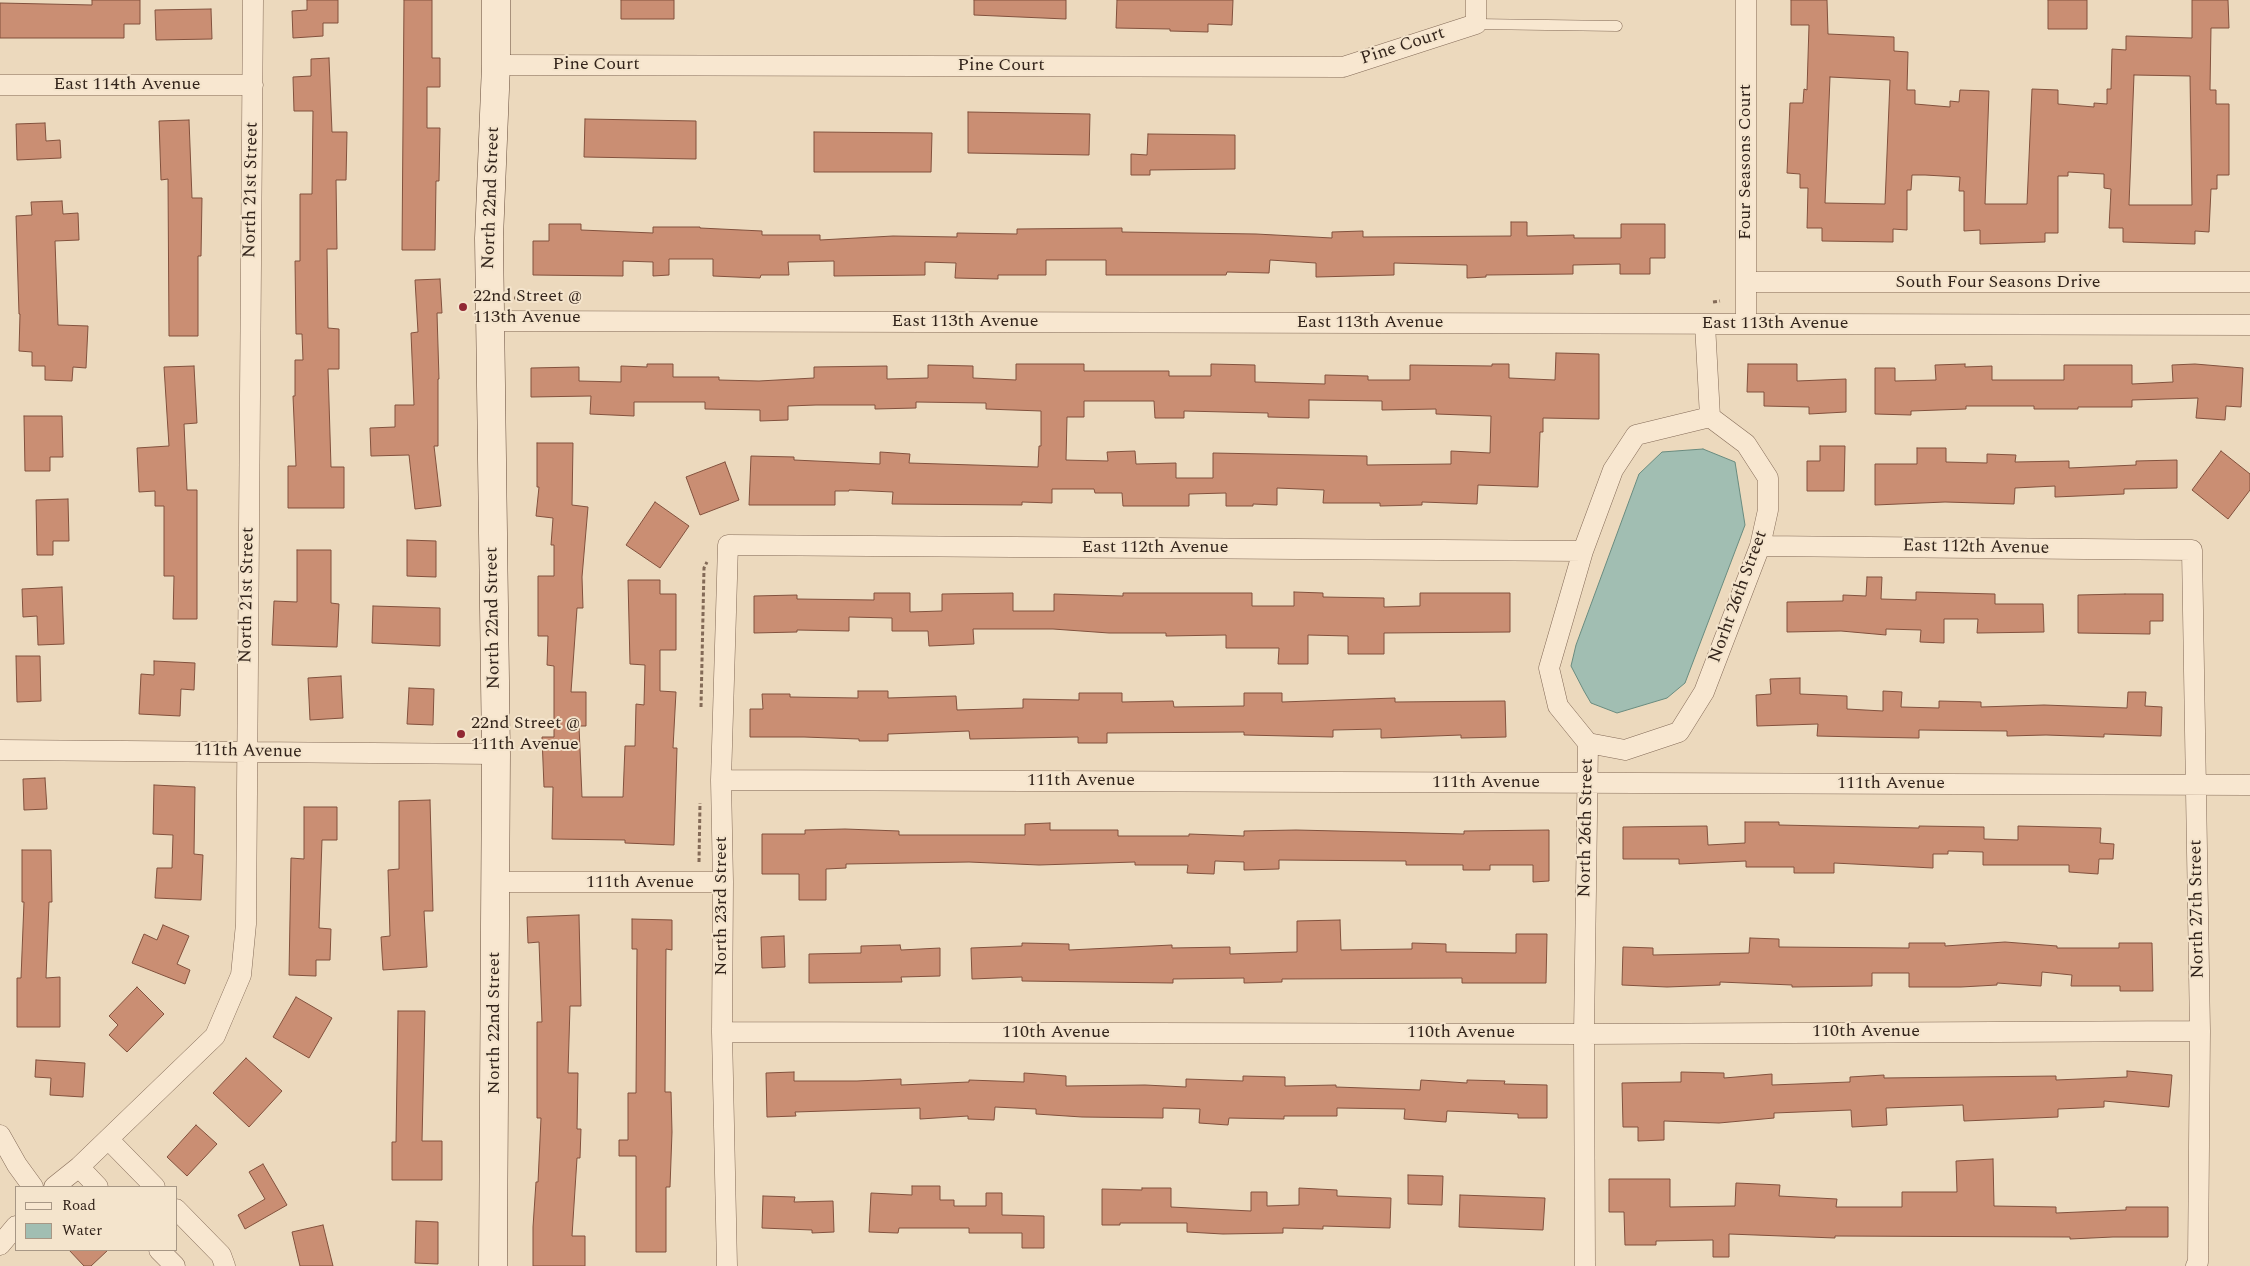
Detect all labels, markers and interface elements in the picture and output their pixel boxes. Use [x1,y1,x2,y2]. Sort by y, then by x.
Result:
street label: Pine Court [1358,23,1448,71]
street label: Pine Court [552,54,640,76]
street label: Pine Court [957,55,1045,77]
street label: East 114th Avenue [54,74,200,96]
street label: Four Seasons Court [1735,84,1757,240]
street label: North 21st Street [240,122,264,258]
street label: North 22nd Street [479,126,505,270]
street label: South Four Seasons Drive [1896,272,2100,294]
place label: 22nd Street @ 113th Avenue [473,286,582,328]
marker: 22nd Street @ 113th Avenue [457,301,469,313]
street label: East 113th Avenue [892,311,1038,333]
street label: East 113th Avenue [1297,312,1443,334]
street label: East 113th Avenue [1702,313,1848,335]
street label: North 21st Street [236,527,260,663]
street label: Norht 26th Street [1705,528,1773,666]
street label: East 112th Avenue [1902,536,2050,560]
street label: East 112th Avenue [1082,537,1228,559]
street label: North 22nd Street [482,546,506,690]
place label: 22nd Street @ 111th Avenue [471,713,580,756]
marker: 22nd Street @ 111th Avenue [455,728,467,740]
street label: 111th Avenue [194,740,302,764]
street label: North 26th Street [1575,758,1599,898]
street label: 111th Avenue [1027,770,1135,792]
street label: 111th Avenue [1432,772,1540,794]
street label: 111th Avenue [1837,773,1945,795]
street label: North 23rd Street [711,836,733,976]
street label: North 27th Street [2186,839,2210,979]
street label: 111th Avenue [586,872,694,894]
street label: North 22nd Street [484,952,506,1094]
street label: 110th Avenue [1812,1021,1920,1043]
street label: 110th Avenue [1002,1022,1110,1044]
street label: 110th Avenue [1407,1022,1515,1044]
legend [15,1186,178,1251]
text: Road [62,1194,96,1217]
text: Water [62,1219,102,1242]

